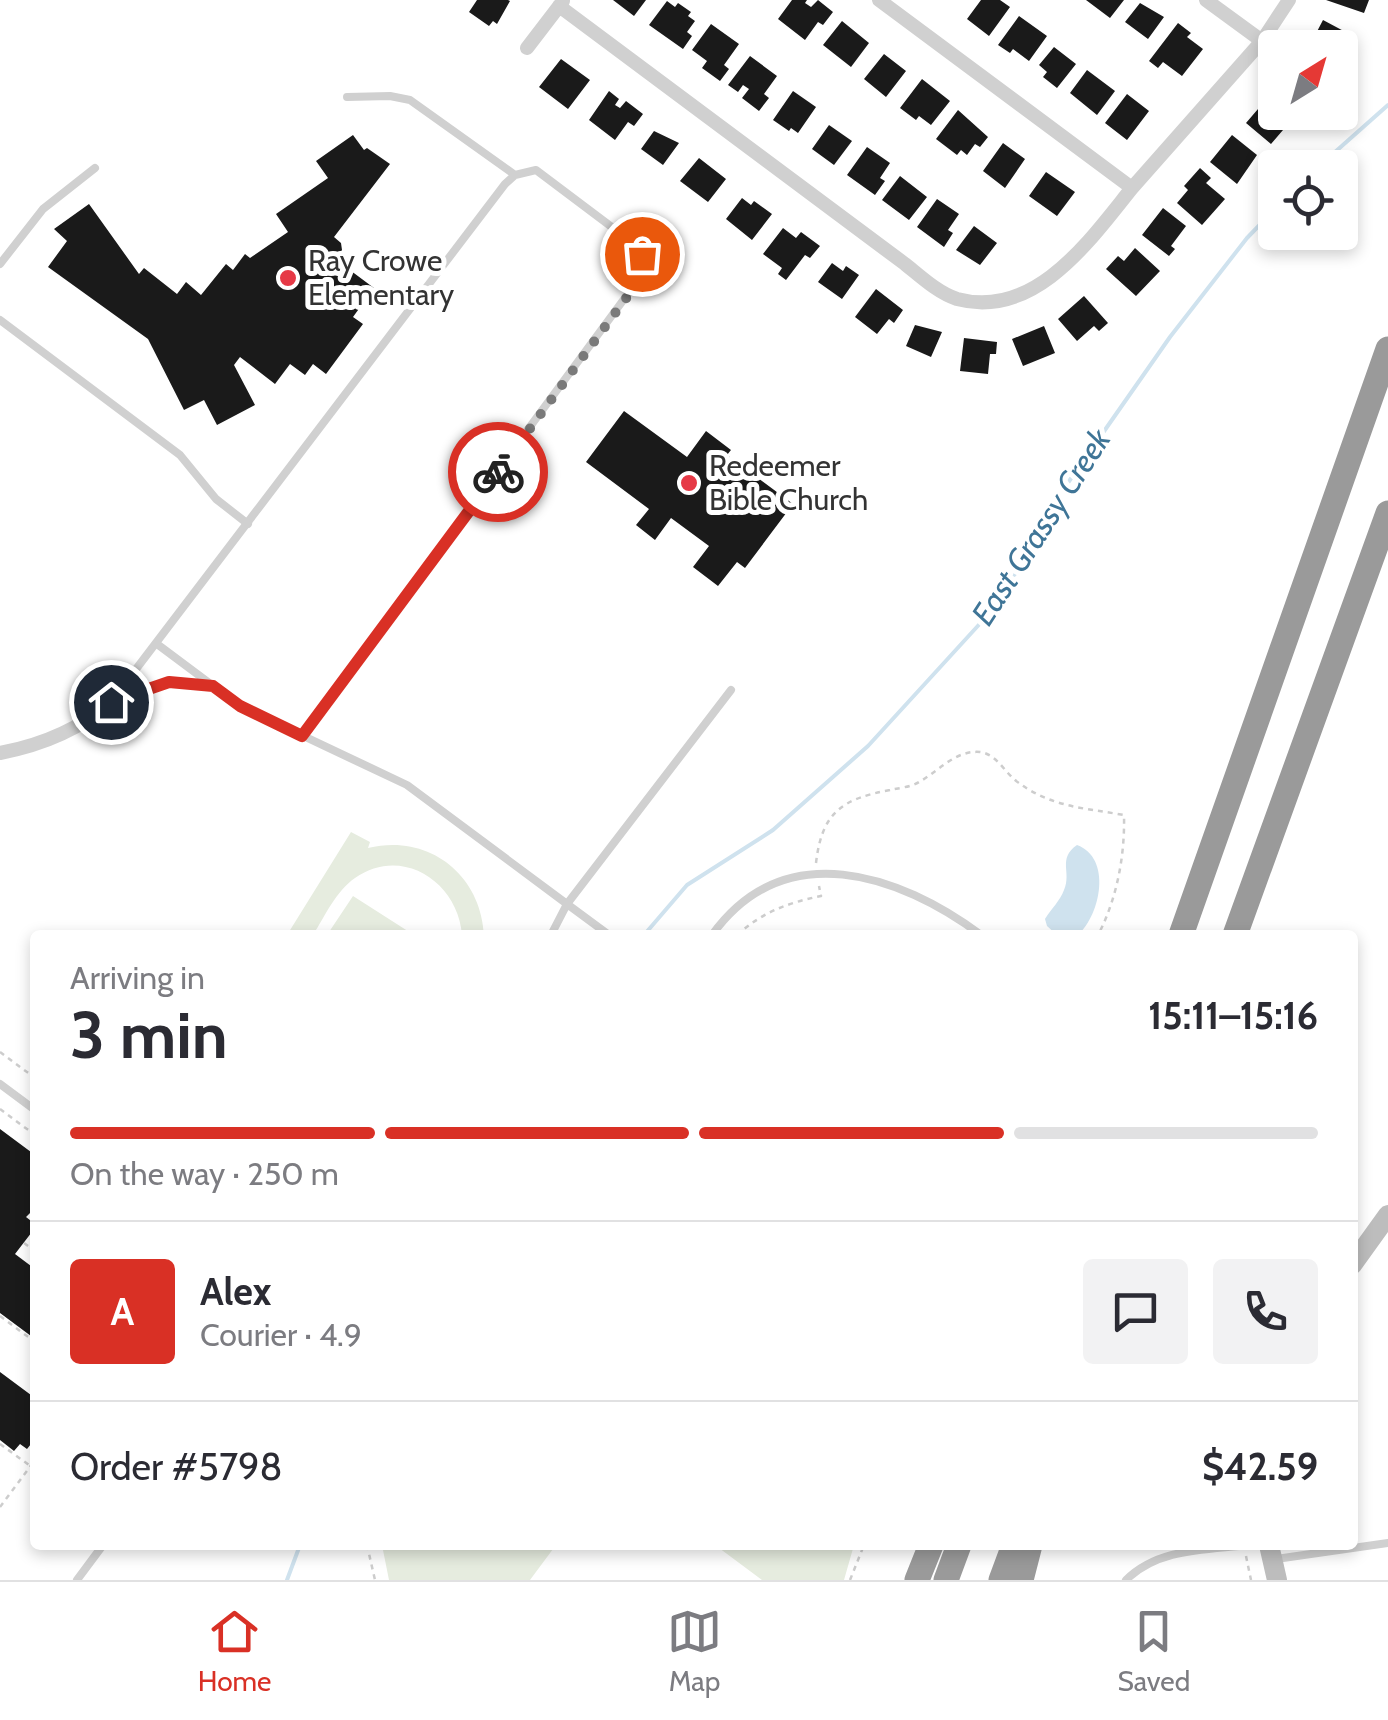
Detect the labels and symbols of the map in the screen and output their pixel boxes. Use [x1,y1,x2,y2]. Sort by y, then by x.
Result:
north arrow [1258,30,1358,130]
pin [600,212,685,297]
place label: Ray Crowe Elementary [308,242,454,313]
marker: Ray Crowe Elementary [277,267,299,289]
water label: East Grassy Creek [963,420,1119,632]
courier [448,422,548,522]
place label: Redeemer Bible Church [709,447,868,518]
marker: Redeemer Bible Church [678,472,700,494]
pin [69,660,154,745]

